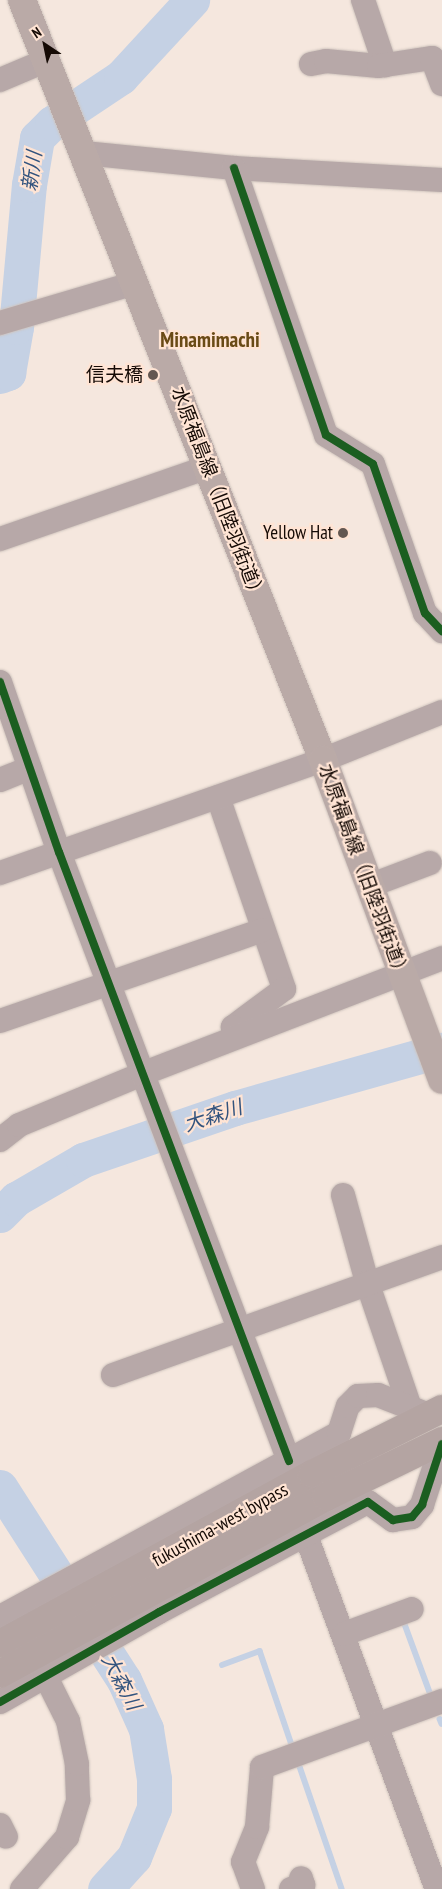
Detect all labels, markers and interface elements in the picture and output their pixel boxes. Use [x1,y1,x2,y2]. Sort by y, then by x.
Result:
north arrow [20,20,70,70]
text: N [28,23,45,42]
water label: 新川 [17,150,47,192]
district label: Minamimachi [160,327,260,353]
place label: 信夫橋 [86,364,143,386]
marker: 信夫橋 [147,369,159,381]
street label: 水原福島線（旧陸羽街道） [167,383,269,605]
place label: Yellow Hat [263,522,333,544]
marker: Yellow Hat [337,527,349,539]
street label: 水原福島線（旧陸羽街道） [314,761,414,983]
water label: 大森川 [181,1095,245,1137]
street label: fukushima-west bypass [148,1478,292,1572]
water label: 大森川 [96,1650,146,1714]

